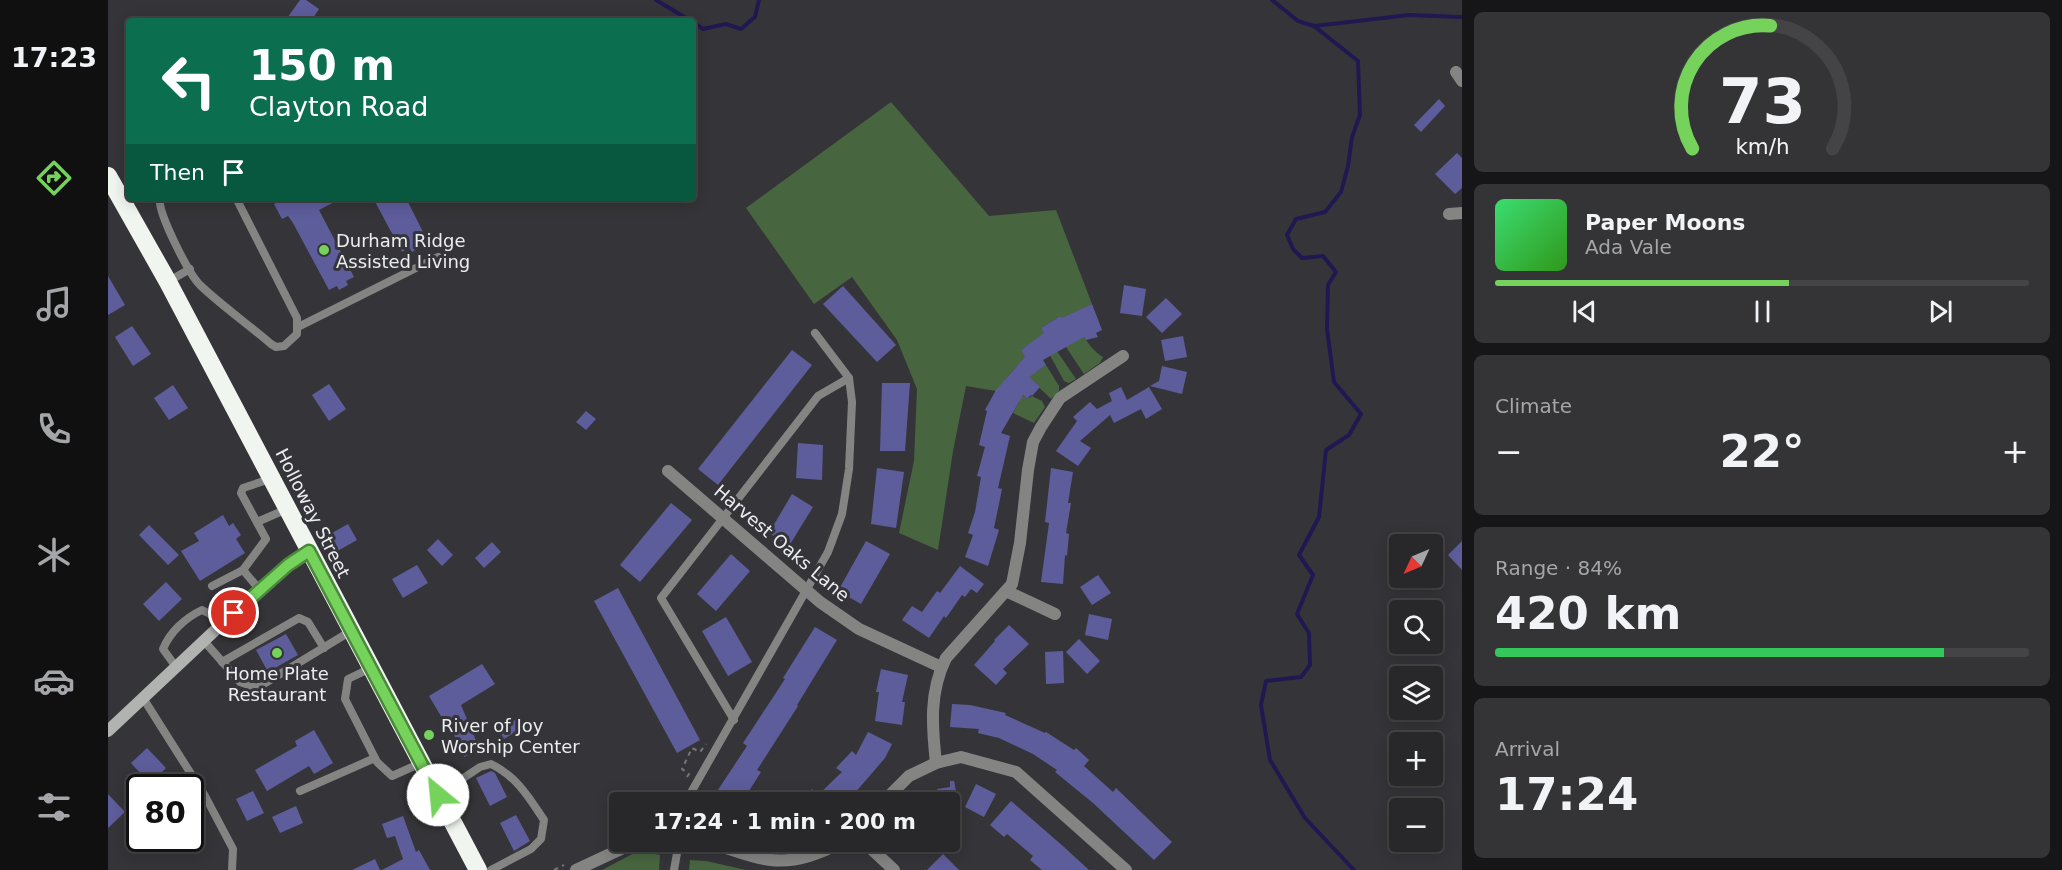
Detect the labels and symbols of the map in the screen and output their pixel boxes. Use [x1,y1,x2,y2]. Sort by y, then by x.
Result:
place label: Durham Ridge Assisted Living [336,230,470,272]
marker: Durham Ridge Assisted Living [317,243,331,257]
street label: Holloway Street [271,445,355,581]
street label: Harvest Oaks Lane [710,480,854,606]
north arrow [1389,534,1443,588]
pin [208,587,259,638]
marker: Home Plate Restaurant [270,646,284,660]
place label: Home Plate Restaurant [225,663,329,705]
place label: River of Joy Worship Center [441,715,580,757]
marker: River of Joy Worship Center [422,728,436,742]
position arrow [406,763,470,827]
speed limit sign: 80 [126,774,204,852]

